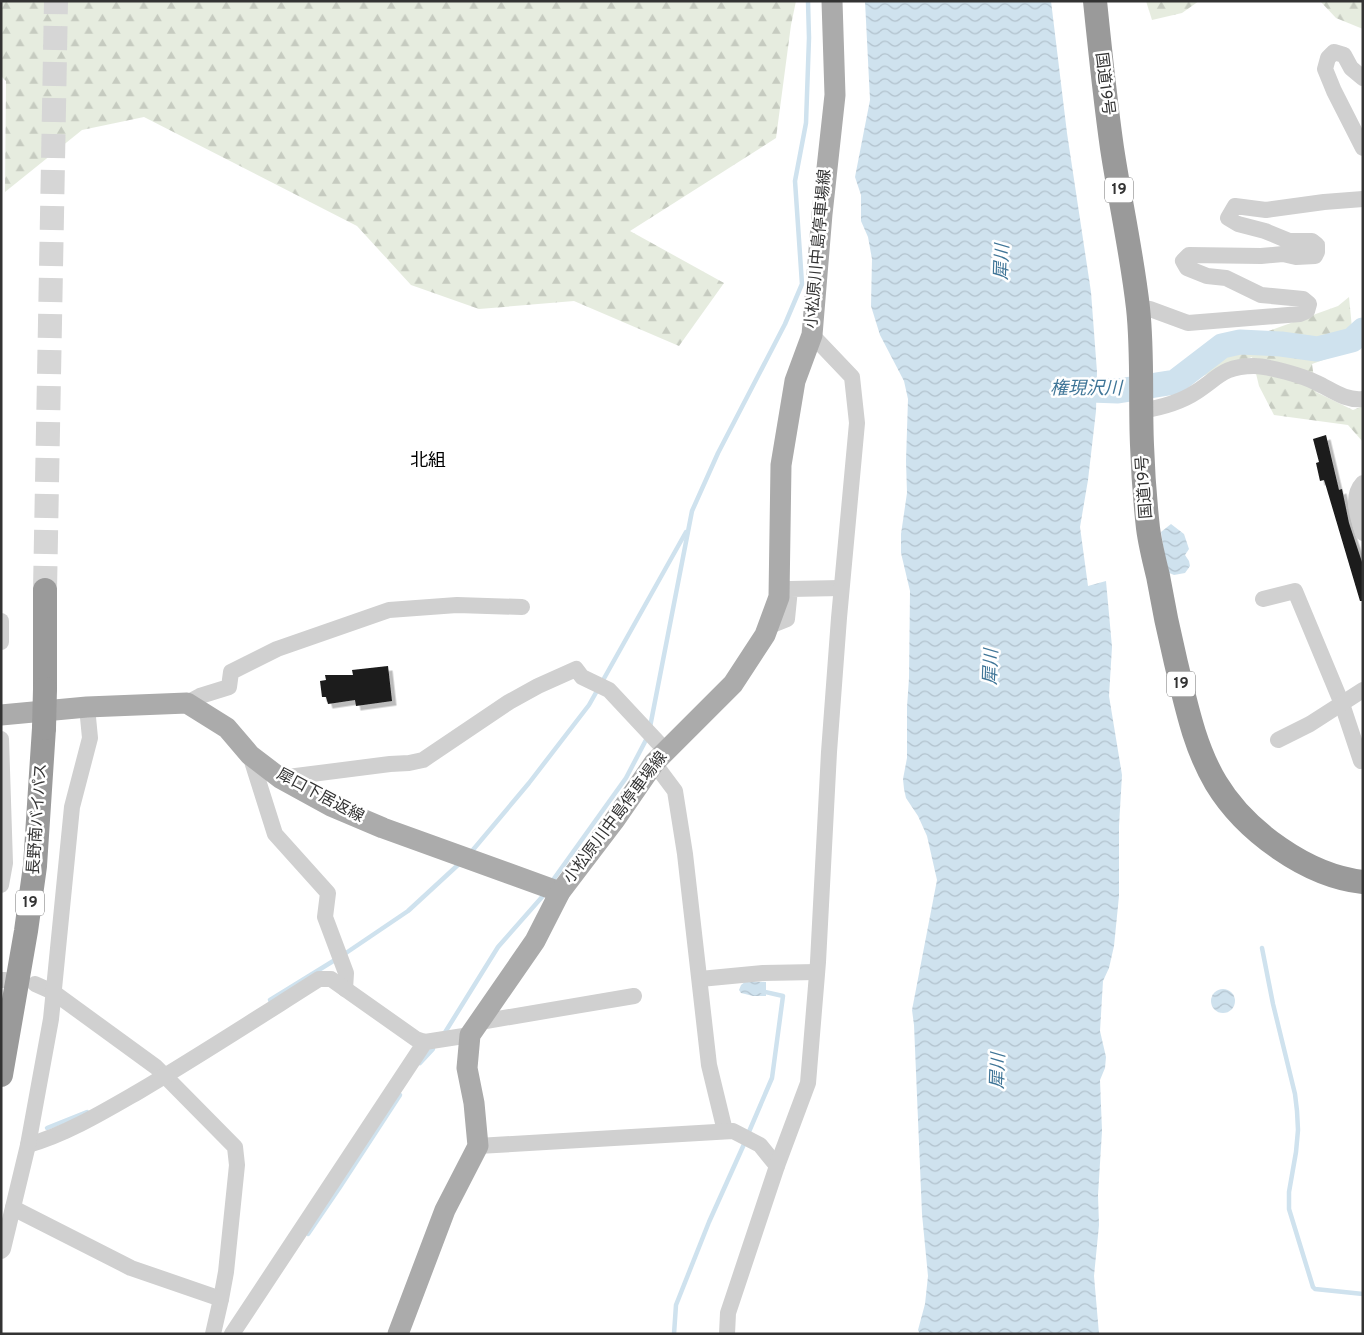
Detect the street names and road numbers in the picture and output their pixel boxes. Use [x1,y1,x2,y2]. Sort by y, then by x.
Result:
street label: 国道19号 [1090,51,1118,117]
street label: 小松原川中島停車場線 [802,168,836,330]
road number: 19 [1105,178,1133,202]
street label: 国道19号 [1133,455,1157,519]
road number: 19 [1167,672,1195,696]
street label: 小松原川中島停車場線 [560,748,672,888]
street label: 長野南バイパス [24,763,52,875]
street label: 犀口下居返線 [273,765,367,827]
road number: 19 [16,890,44,916]

